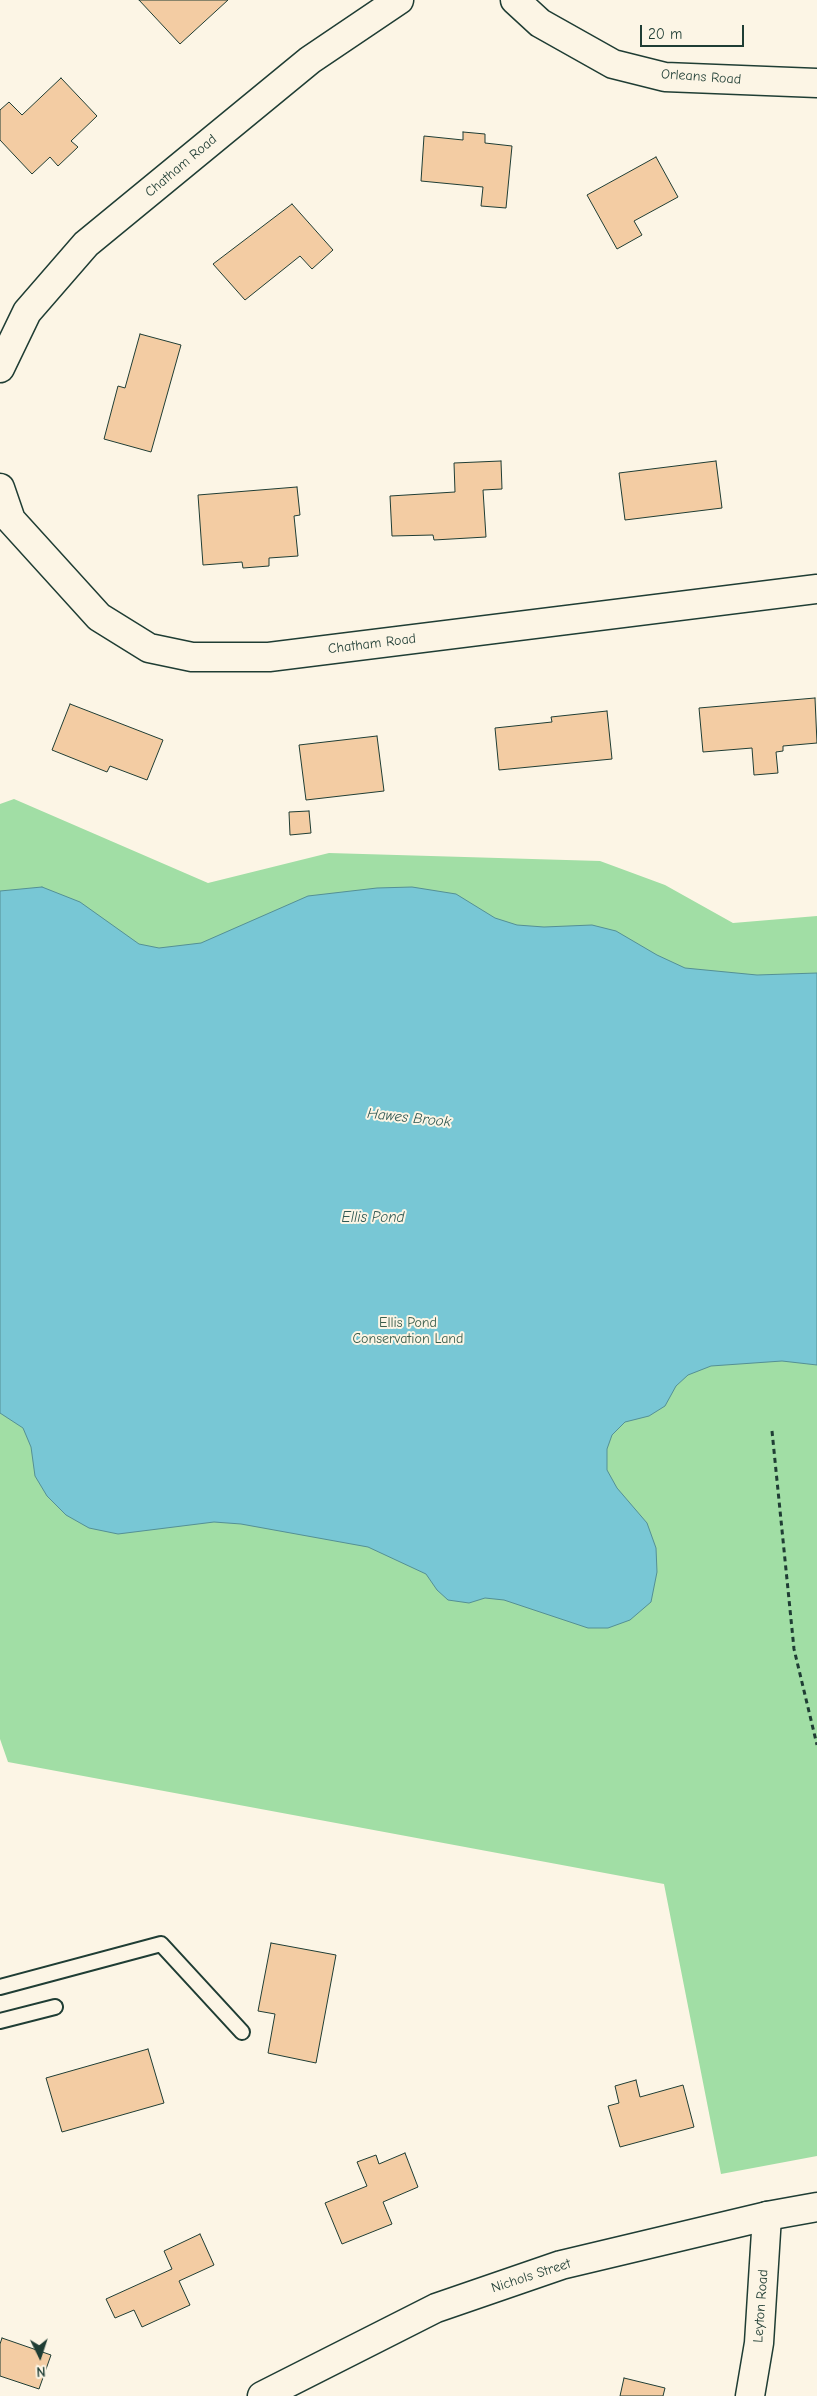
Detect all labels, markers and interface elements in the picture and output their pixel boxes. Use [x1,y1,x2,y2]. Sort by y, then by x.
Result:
scale bar [642,15,746,47]
text: 20 m [648,25,682,43]
street label: Orleans Road [660,66,742,88]
street label: Chatham Road [142,131,220,201]
street label: Chatham Road [327,630,417,658]
water label: Hawes Brook [366,1105,452,1131]
water label: Ellis Pond [342,1209,404,1227]
park label: Ellis Pond Conservation Land [352,1315,464,1348]
street label: Nichols Street [489,2255,573,2297]
street label: Leyton Road [750,2269,772,2343]
north arrow [15,2331,65,2381]
text: N [36,2363,46,2380]

